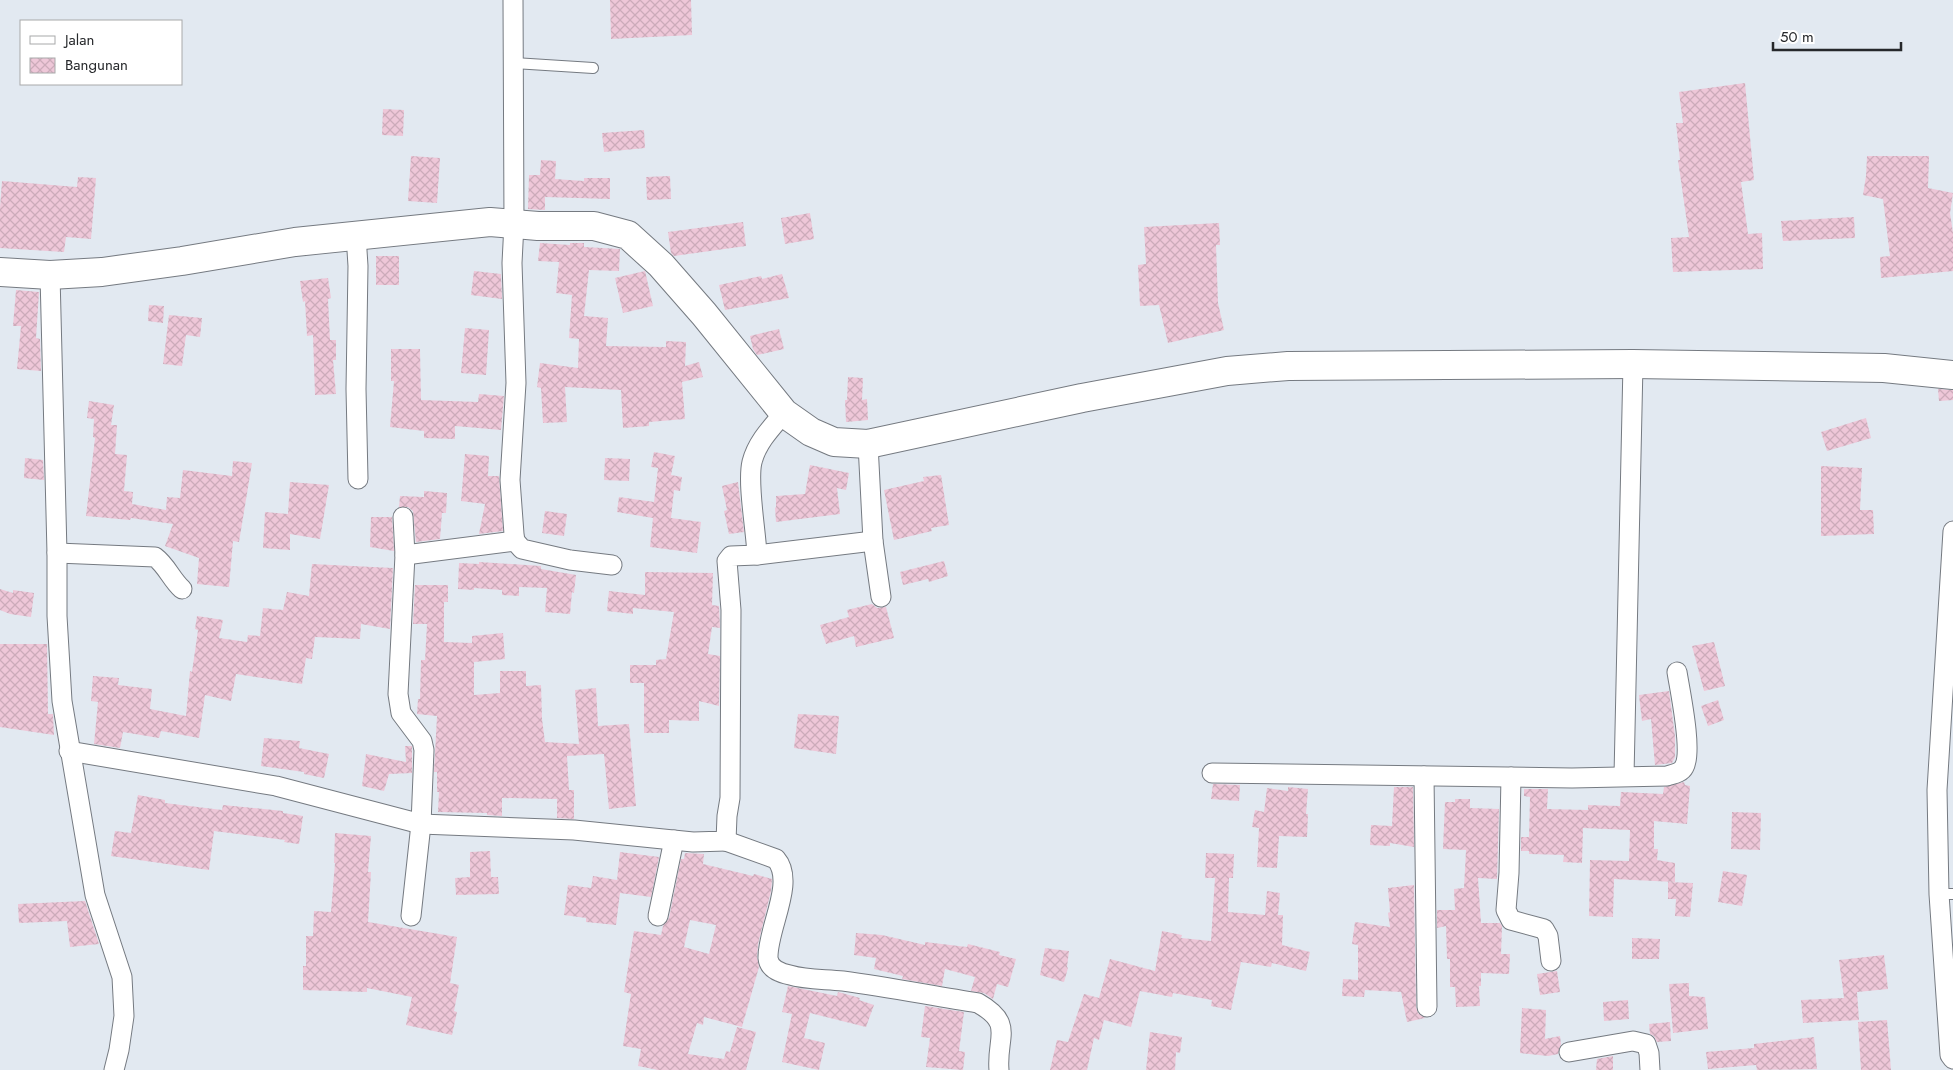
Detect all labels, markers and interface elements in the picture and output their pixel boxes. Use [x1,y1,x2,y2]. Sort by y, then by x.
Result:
legend [20,20,182,85]
scale bar [1773,20,1900,52]
text: 50 m [1780,26,1814,48]
text: Jalan [63,29,94,51]
text: Bangunan [65,54,128,76]

